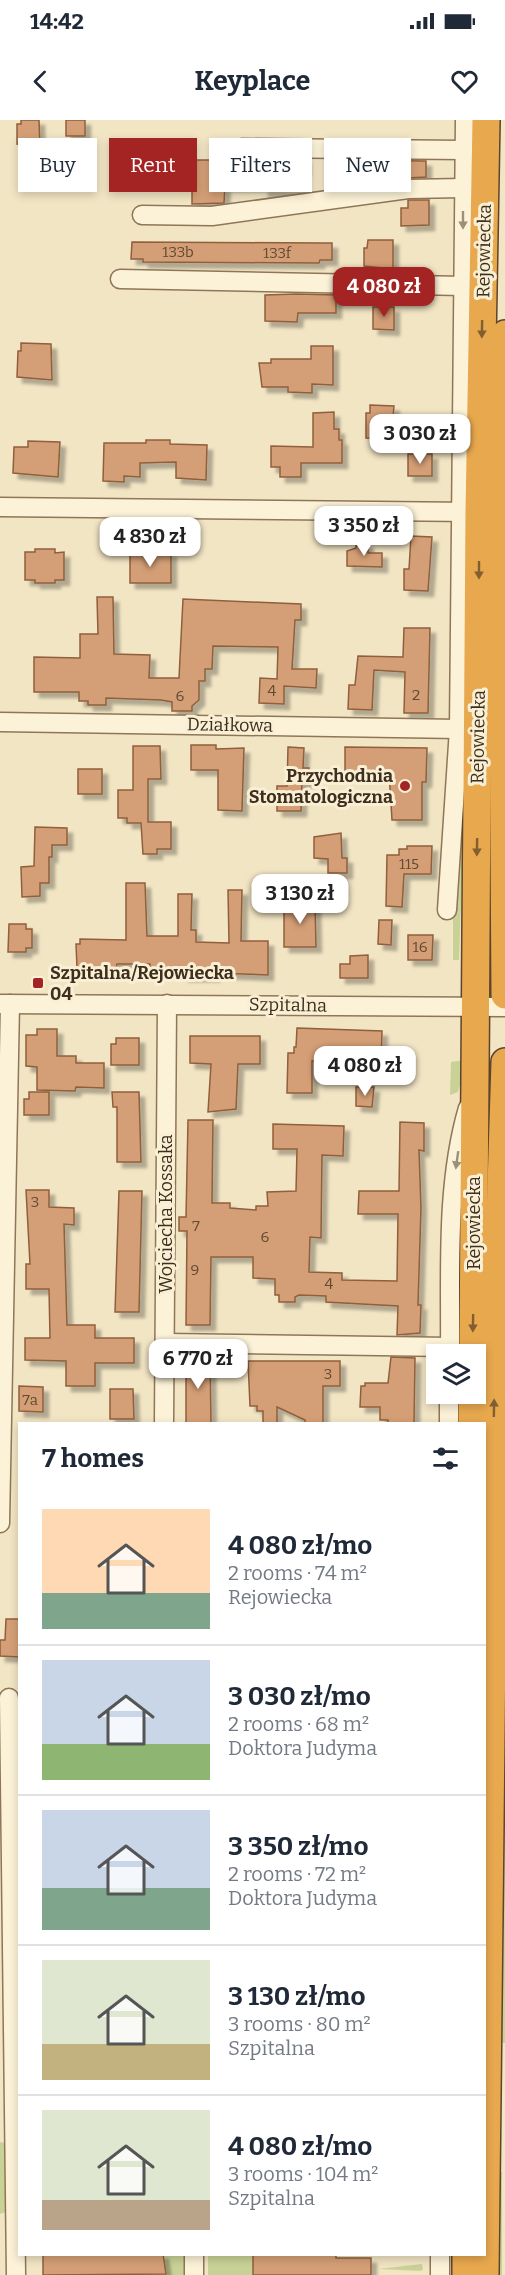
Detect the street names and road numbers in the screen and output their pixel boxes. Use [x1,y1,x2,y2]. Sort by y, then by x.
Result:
street label: Rejowiecka [472,204,496,298]
street label: Rejowiecka [466,690,490,784]
street label: Działkowa [187,713,273,737]
street label: Szpitalna [249,993,327,1017]
street label: Wojciecha Kossaka [155,1134,177,1293]
street label: Rejowiecka [463,1176,485,1270]

